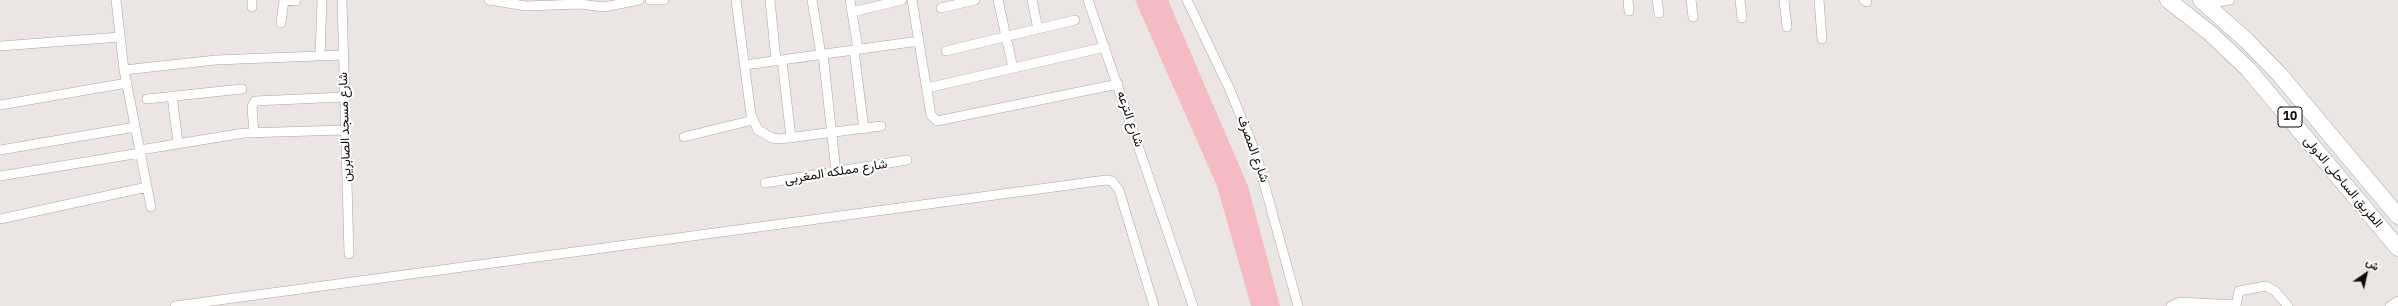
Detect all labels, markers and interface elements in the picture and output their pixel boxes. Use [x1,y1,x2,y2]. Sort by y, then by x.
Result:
street label: شارع مسجد الصابرين [335,72,355,182]
street label: شارع الترعه [1113,89,1147,149]
road number: 10 [2278,107,2302,127]
street label: شارع المصرف [1234,113,1272,185]
street label: الطريق الساحلى الدولى [2300,133,2386,231]
street label: شارع مملكه المغربى [783,156,889,188]
north arrow [2346,254,2386,294]
text: ش [2363,255,2382,274]

